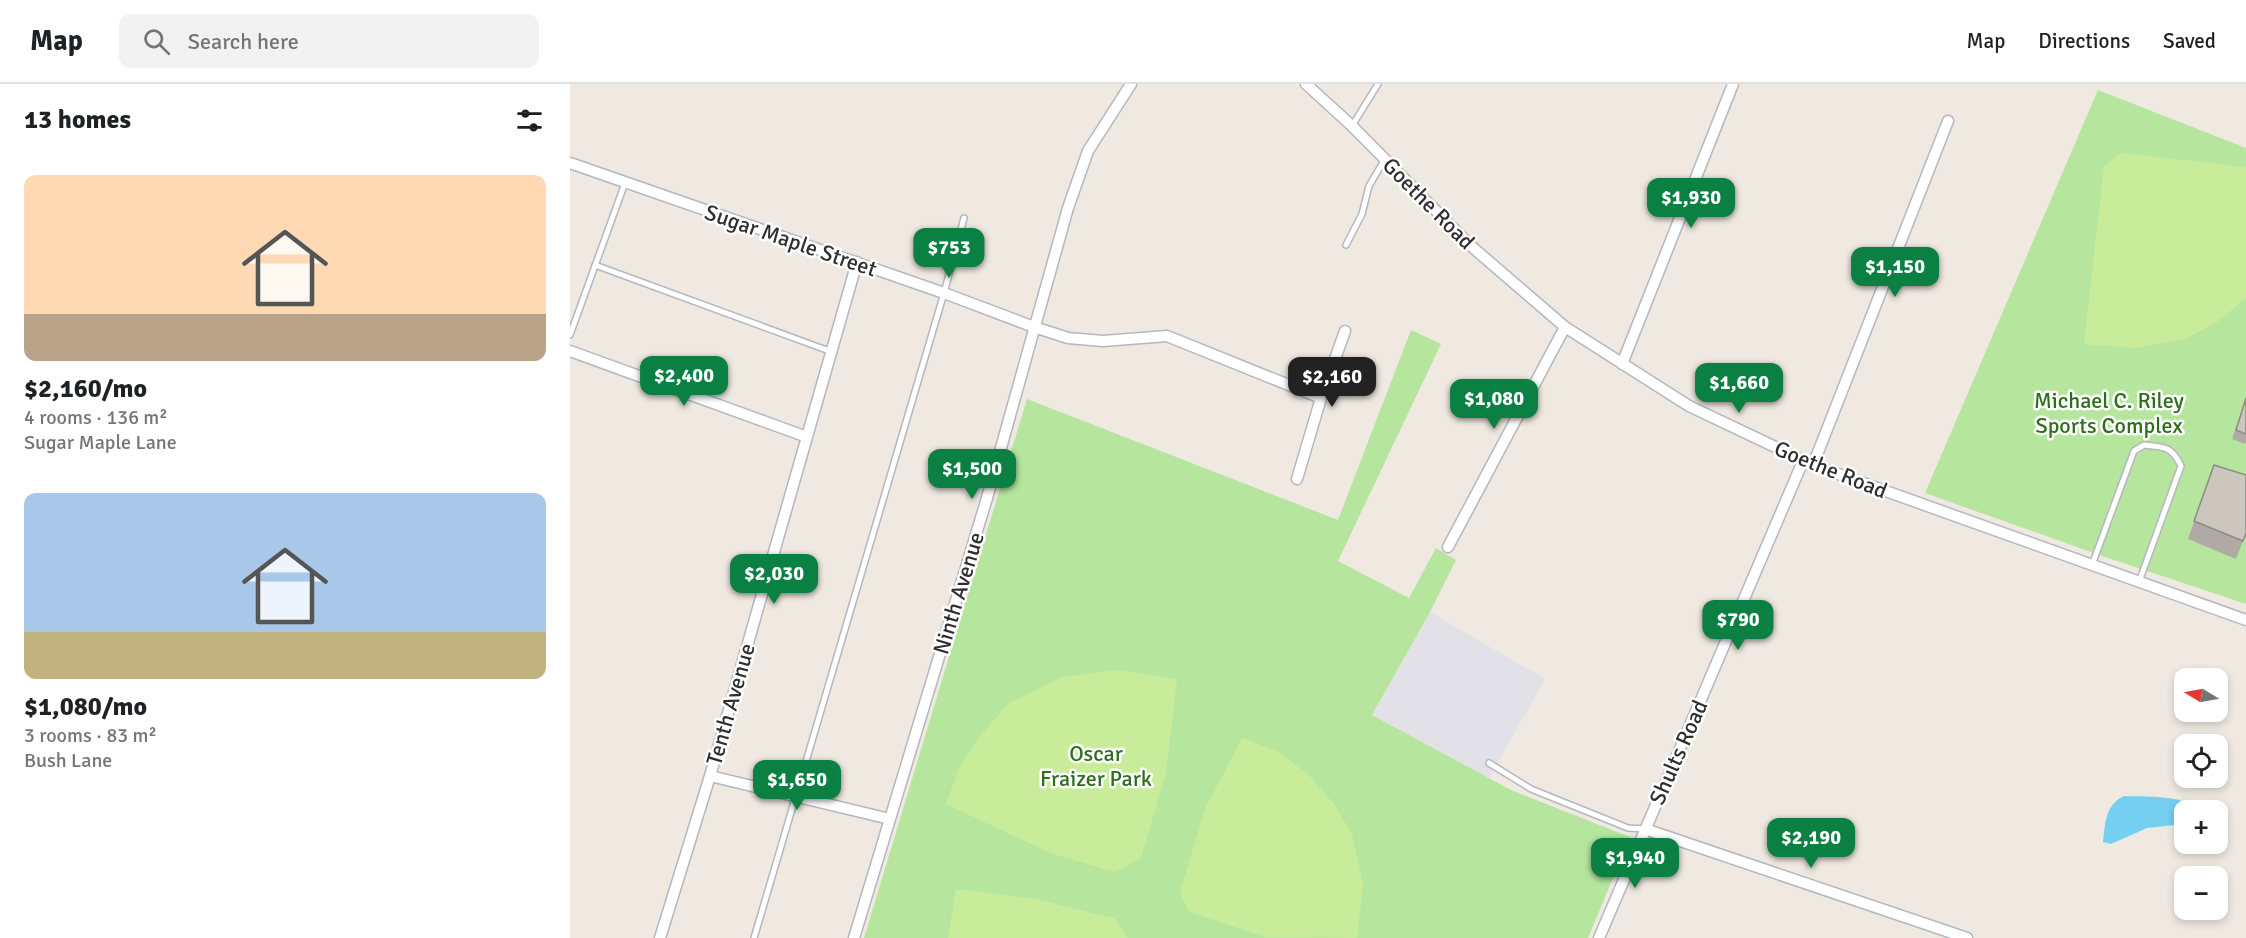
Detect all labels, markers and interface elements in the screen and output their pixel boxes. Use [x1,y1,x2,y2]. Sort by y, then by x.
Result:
search box [119,14,539,68]
text: Map [30,24,83,58]
icon: search [140,25,173,58]
text: Search here [188,28,299,55]
text: Map [1967,28,2005,54]
text: Directions [2038,28,2130,54]
text: Saved [2163,28,2216,54]
text: 13 homes [24,104,131,136]
icon: filters [513,104,546,137]
street label: Goethe Road [1377,152,1480,255]
pin: $1,930 [1642,178,1740,229]
text: $1,930 [1661,185,1721,210]
street label: Sugar Maple Street [701,198,881,283]
icon: home [231,214,339,322]
pin: $753 [913,228,985,279]
text: $753 [927,235,971,260]
pin: $1,150 [1846,247,1944,298]
text: $1,150 [1865,254,1925,279]
pin: $2,400 [635,356,733,407]
pin: $2,160 [1283,357,1381,408]
text: $2,400 [654,363,714,388]
pin: $1,660 [1690,363,1788,414]
text: $2,160 [1302,364,1362,389]
text: $1,660 [1709,370,1769,395]
text: $2,160/mo [24,373,147,405]
pin: $1,080 [1445,379,1543,430]
text: $1,080 [1464,386,1524,411]
park label: Michael C. Riley Sports Complex [2034,387,2185,439]
text: 4 rooms · 136 m² [24,405,168,430]
text: Sugar Maple Lane [24,430,177,455]
street label: Goethe Road [1770,435,1891,504]
pin: $1,500 [923,449,1021,500]
text: $1,500 [942,456,1002,481]
street label: Ninth Avenue [927,529,990,657]
icon: home [231,532,339,640]
pin: $2,030 [725,554,823,605]
text: $2,030 [744,561,804,586]
pin: $790 [1702,600,1774,651]
text: $790 [1716,607,1760,632]
street label: Tenth Avenue [700,640,761,768]
north arrow [2174,668,2228,722]
map controls [2174,668,2228,920]
text: $1,080/mo [24,691,147,723]
street label: Shults Road [1643,696,1713,809]
text: 3 rooms · 83 m² [24,723,157,748]
button: locate [2174,734,2228,788]
park label: Oscar Fraizer Park [1040,740,1152,792]
text: Bush Lane [24,748,112,773]
pin: $1,650 [748,760,846,811]
text: $1,650 [767,767,827,792]
button: + [2174,800,2228,854]
pin: $2,190 [1762,818,1860,869]
text: $2,190 [1781,825,1841,850]
pin: $1,940 [1586,838,1684,889]
text: $1,940 [1605,845,1665,870]
button: − [2174,866,2228,920]

